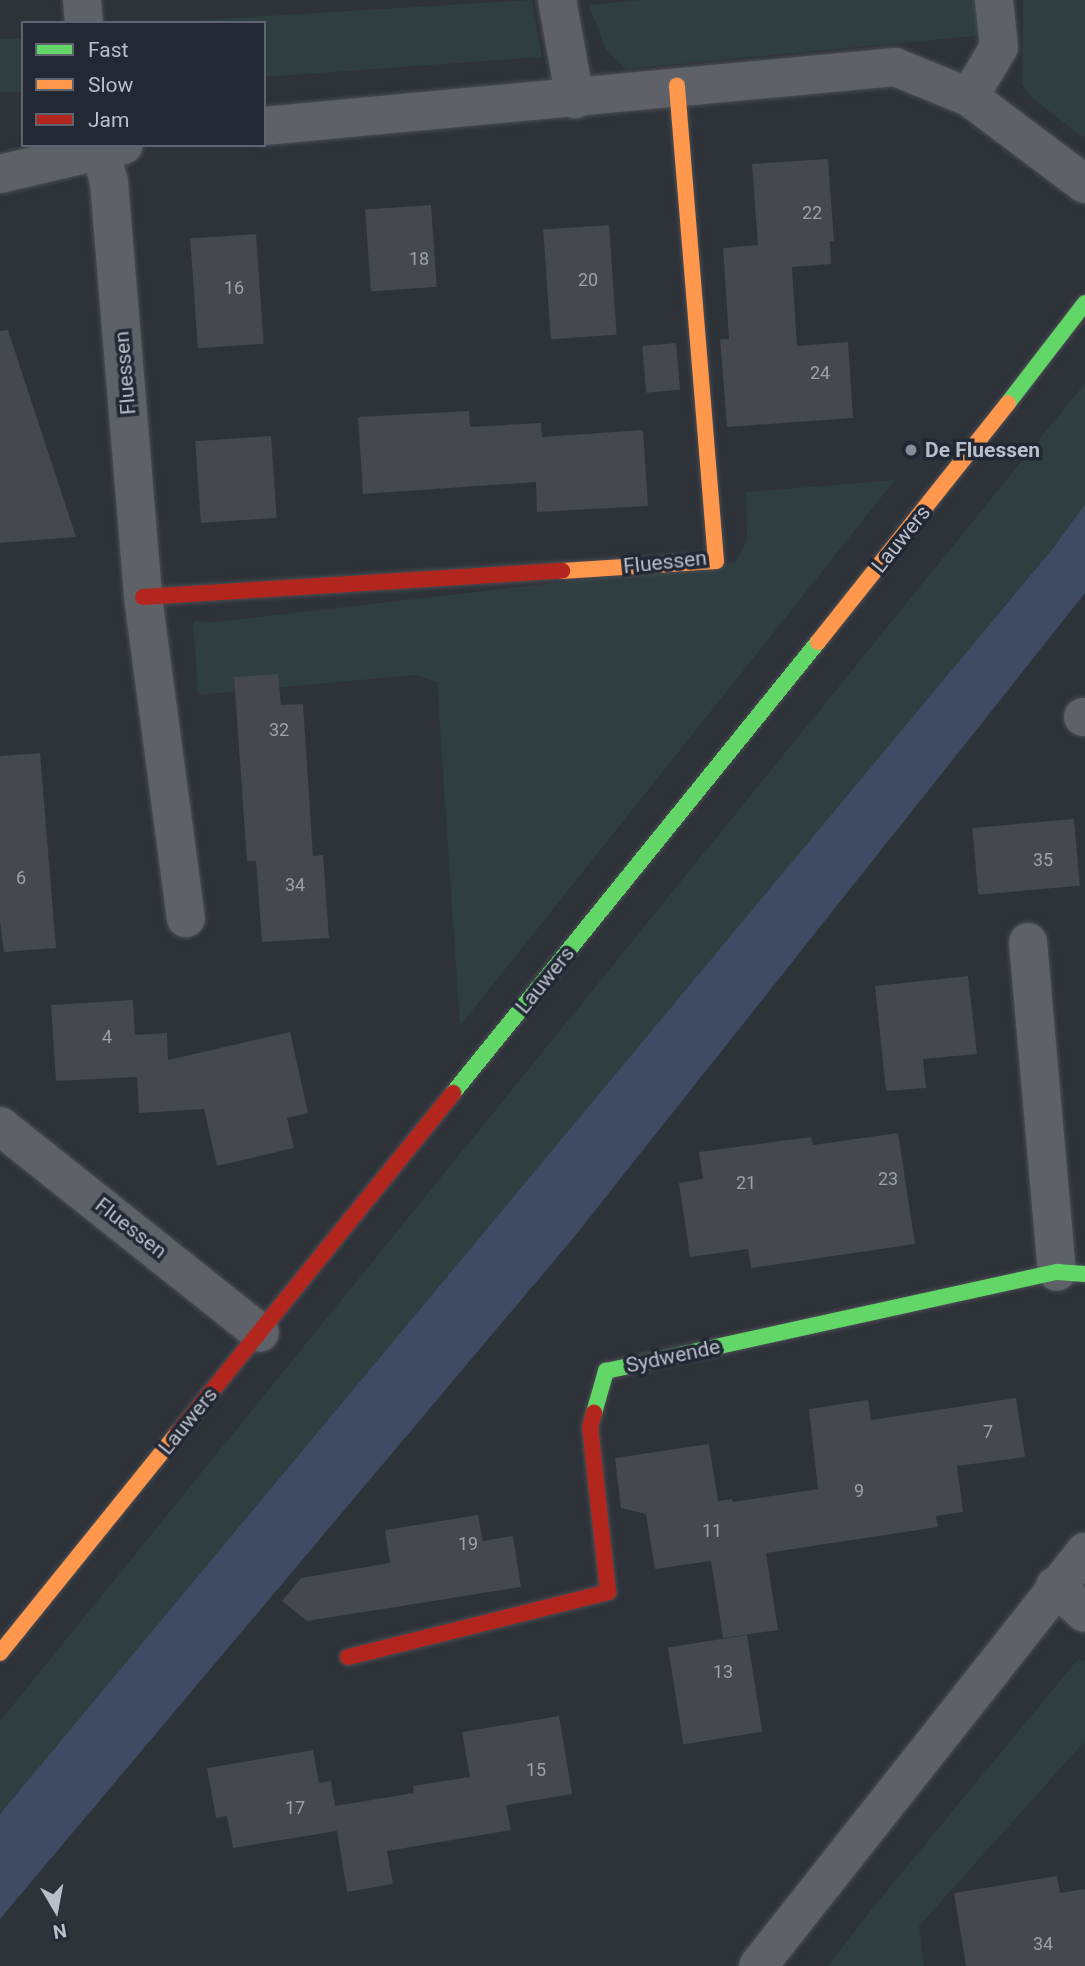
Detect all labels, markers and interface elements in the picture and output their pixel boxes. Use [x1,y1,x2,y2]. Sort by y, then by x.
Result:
legend [21,21,266,147]
text: Fast [88,38,128,62]
text: Slow [88,73,133,97]
text: Jam [88,108,129,132]
house number: 22 [802,202,822,224]
house number: 18 [409,248,429,270]
house number: 20 [578,269,598,291]
house number: 16 [224,277,244,299]
street label: Fluessen [109,330,141,416]
house number: 24 [810,362,830,384]
place label: De Fluessen [925,437,1040,463]
marker: De Fluessen [903,442,919,458]
street label: Lauwers [866,500,936,578]
street label: Fluessen [622,545,708,579]
house number: 32 [269,719,289,741]
house number: 35 [1033,849,1053,871]
house number: 6 [16,867,26,889]
house number: 34 [285,874,305,896]
street label: Lauwers [510,941,580,1019]
house number: 4 [102,1026,112,1048]
house number: 23 [878,1168,898,1190]
house number: 21 [736,1172,756,1194]
street label: Fluessen [90,1192,172,1264]
street label: Sydwende [624,1334,722,1378]
street label: Lauwers [153,1382,223,1460]
house number: 7 [983,1421,993,1443]
house number: 9 [854,1480,864,1502]
house number: 11 [702,1520,722,1542]
house number: 19 [458,1533,478,1555]
house number: 13 [713,1661,733,1683]
house number: 15 [526,1759,546,1781]
house number: 17 [285,1797,305,1819]
north arrow [21,1875,91,1945]
text: N [51,1919,68,1944]
house number: 34 [1033,1933,1053,1955]

